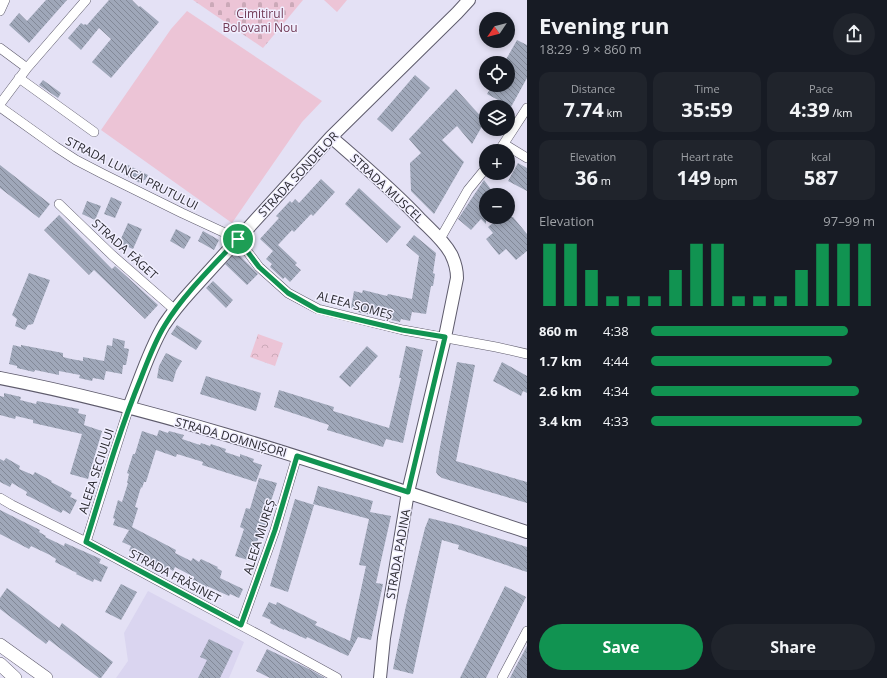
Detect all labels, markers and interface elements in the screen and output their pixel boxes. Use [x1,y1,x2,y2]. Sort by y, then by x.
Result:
park label: Cimitirul Bolovani Nou [223,5,298,36]
text: Evening run [539,10,670,40]
north arrow [479,12,515,48]
map controls [479,12,515,224]
button: share [833,13,875,55]
text: 18:29 · 9 × 860 m [539,40,642,58]
button: locate [479,56,515,92]
text: Distance [571,81,615,96]
text: Time [694,81,720,96]
text: Pace [809,81,833,96]
text: 7.74 [564,96,604,123]
text: 35:59 [681,96,733,123]
text: 4:39 [790,96,830,123]
button: layers [479,100,515,136]
text: km [604,105,622,120]
text: /km [830,105,852,120]
street label: STRADA SONDELOR [254,127,342,220]
street label: STRADA LUNCA PRUTULUI [63,132,201,214]
button: + [479,144,515,180]
text: Elevation [570,149,616,164]
text: Heart rate [681,149,733,164]
text: kcal [811,149,831,164]
street label: STRADA MUSCEL [347,150,427,226]
text: 36 [575,164,598,191]
text: 149 [677,164,711,191]
text: 587 [804,164,838,191]
text: m [598,173,611,188]
text: bpm [711,173,737,188]
button: − [479,188,515,224]
text: Elevation [539,212,594,230]
text: 97–99 m [823,212,875,230]
street label: STRADA FĂGET [88,215,162,283]
pin [221,222,255,256]
icon: arrive [227,228,249,250]
street label: ALEEA SOMEȘ [315,287,395,323]
text: 860 m [539,322,577,340]
text: 4:38 [603,322,629,340]
text: 1.7 km [539,352,582,370]
text: 4:44 [603,352,629,370]
text: 2.6 km [539,382,582,400]
text: 4:34 [603,382,629,400]
text: 3.4 km [539,412,582,430]
text: 4:33 [603,412,629,430]
street label: STRADA DOMNIȘORI [173,413,289,461]
street label: ALEEA SECIULUI [74,426,118,516]
street label: ALEEA MUREȘ [239,497,279,577]
street label: STRADA PADINA [382,507,414,600]
street label: STRADA FRĂSINET [126,545,224,607]
button: Save [539,624,703,670]
button: Share [711,624,875,670]

